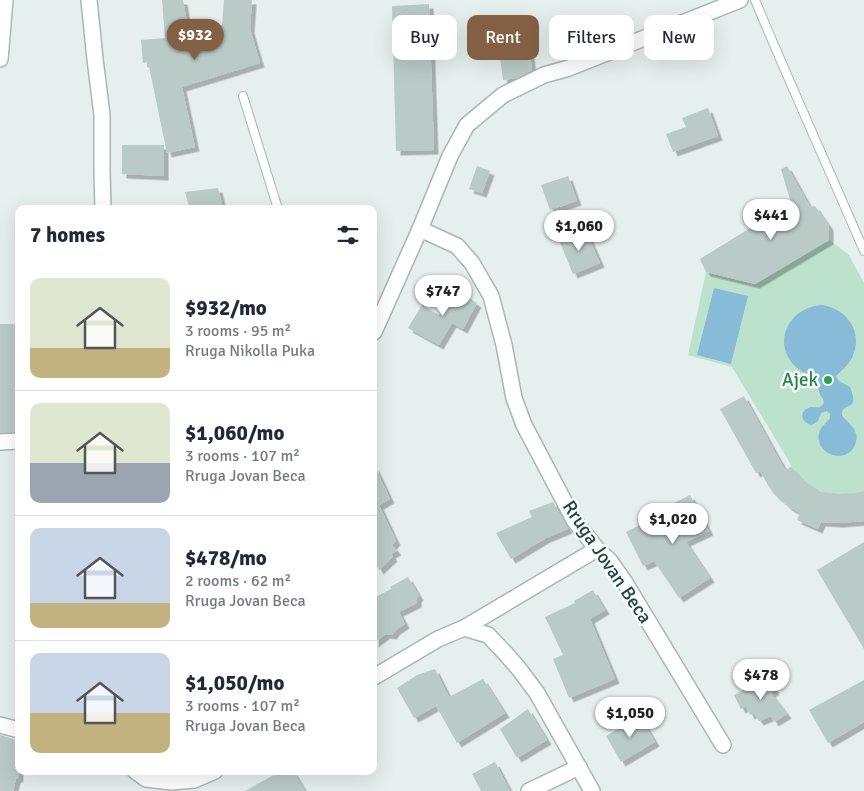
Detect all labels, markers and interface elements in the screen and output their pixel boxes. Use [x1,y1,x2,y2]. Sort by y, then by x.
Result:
chip: Buy [392,15,457,60]
chip: Rent [467,15,539,60]
chip: Filters [549,15,634,60]
chip: New [644,15,714,60]
pin: $932 [165,18,225,61]
text: $932 [178,25,212,45]
pin: $441 [741,198,801,241]
text: $441 [754,205,788,225]
pin: $1,060 [538,210,620,252]
text: $1,060 [555,216,603,236]
icon: filters [334,221,362,249]
text: 7 homes [30,222,105,248]
pin: $747 [413,274,473,317]
text: $747 [426,281,460,301]
text: $932/mo [185,295,267,321]
icon: home [70,298,130,358]
text: 3 rooms · 95 m² [185,321,291,341]
text: Rruga Nikolla Puka [185,341,315,361]
place label: Ajek [782,368,818,392]
marker: Ajek [822,374,834,386]
text: $1,060/mo [185,420,284,446]
icon: home [70,423,130,483]
text: 3 rooms · 107 m² [185,446,300,466]
text: Rruga Jovan Beca [185,466,306,486]
street label: Rruga Jovan Beca [557,496,657,628]
pin: $1,020 [632,502,714,545]
text: $1,020 [649,509,697,529]
text: $478/mo [185,545,267,571]
icon: home [70,548,130,608]
text: 2 rooms · 62 m² [185,571,291,591]
text: Rruga Jovan Beca [185,591,306,611]
pin: $478 [731,658,791,701]
text: $478 [744,665,778,685]
text: $1,050/mo [185,670,284,696]
icon: home [70,673,130,733]
text: 3 rooms · 107 m² [185,696,300,716]
pin: $1,050 [589,696,671,739]
text: $1,050 [606,703,654,723]
text: Rruga Jovan Beca [185,716,306,736]

